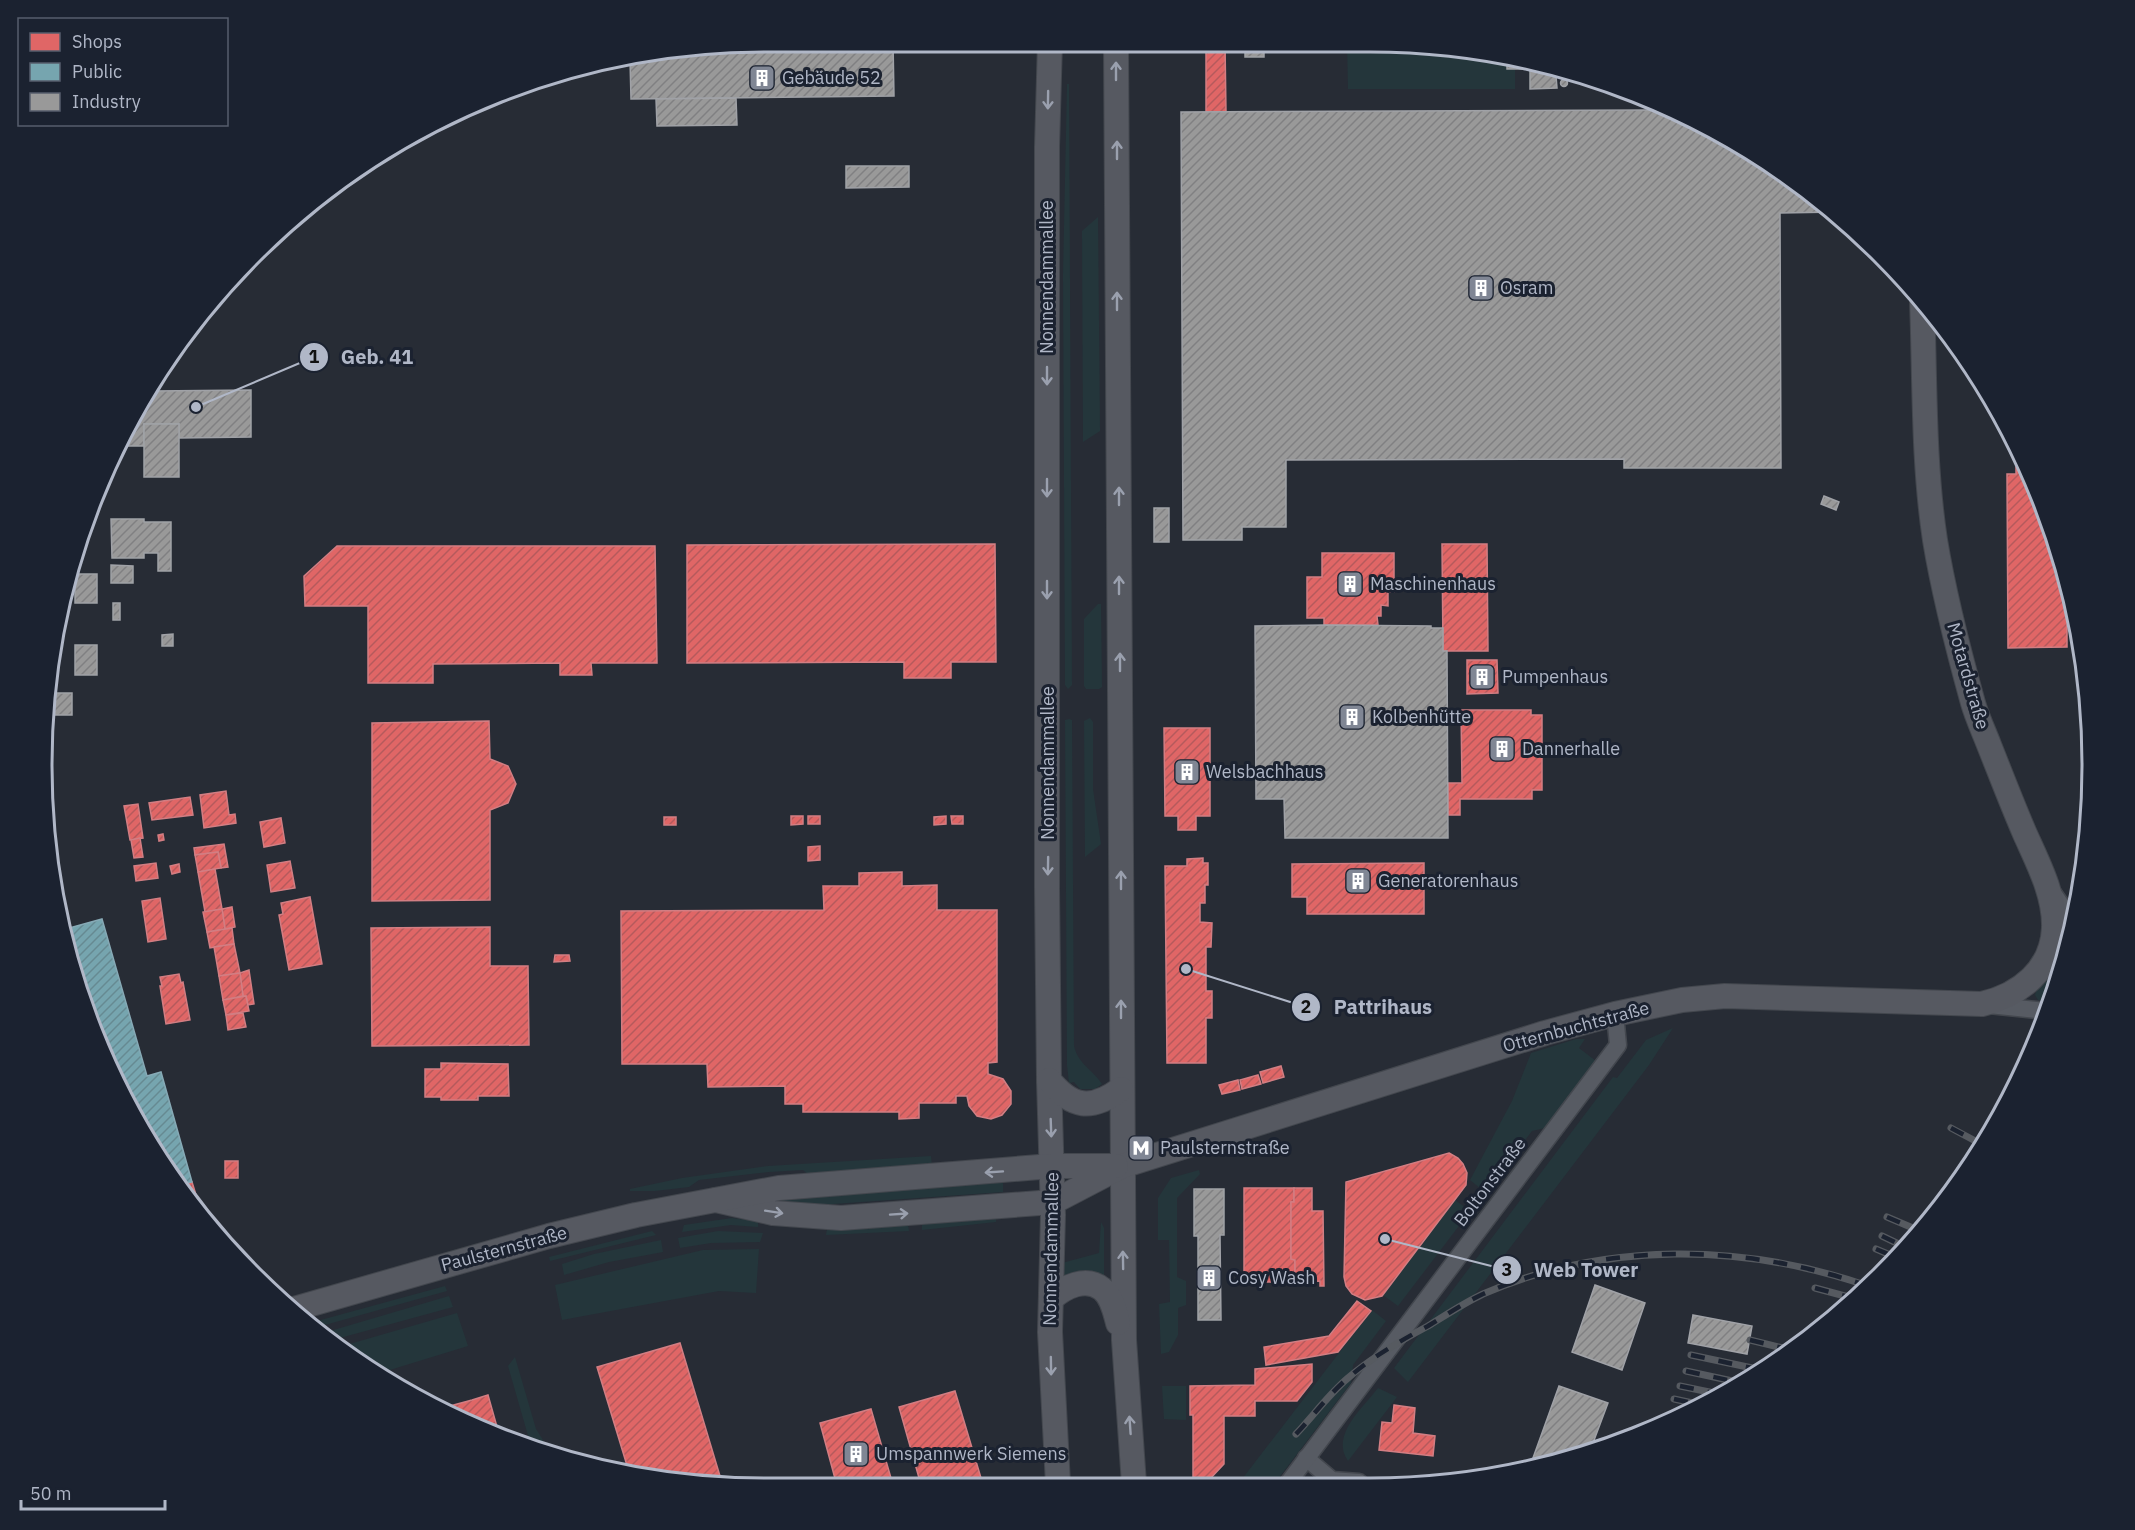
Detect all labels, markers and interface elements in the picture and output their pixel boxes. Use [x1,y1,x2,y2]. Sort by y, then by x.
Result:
legend [18,18,228,126]
text: Shops [72,30,122,53]
text: Public [72,60,122,83]
one-way arrow [1110,62,1122,82]
building icon: Gebäude 52 [747,63,777,93]
place label: Gebäude 52 [782,66,881,89]
text: Industry [72,90,141,113]
one-way arrow [1043,90,1054,110]
one-way arrow [1111,141,1123,161]
street label: Nonnendammallee [1035,200,1058,354]
building icon: Osram [1466,273,1496,303]
place label: Osram [1500,276,1553,299]
one-way arrow [1112,291,1123,311]
callout: Geb. 41 [299,338,425,376]
text: Geb. 41 [341,343,413,370]
text: 1 [309,345,320,368]
one-way arrow [1041,366,1053,386]
one-way arrow [1041,478,1053,498]
one-way arrow [1113,486,1125,506]
building icon: Maschinenhaus [1335,569,1365,599]
place label: Maschinenhaus [1370,572,1496,595]
one-way arrow [1113,576,1125,596]
one-way arrow [1042,579,1053,599]
street label: Motardstraße [1942,620,1995,732]
one-way arrow [1114,652,1126,672]
building icon: Pumpenhaus [1467,662,1497,692]
place label: Pumpenhaus [1502,665,1608,688]
street label: Nonnendammallee [1036,686,1059,840]
building icon: Kolbenhütte [1337,702,1367,732]
place label: Kolbenhütte [1372,705,1471,728]
building icon: Dannerhalle [1487,734,1517,764]
place label: Dannerhalle [1522,737,1620,760]
building icon: Welsbachhaus [1172,757,1202,787]
place label: Welsbachhaus [1206,760,1323,783]
one-way arrow [1042,855,1053,875]
building icon: Generatorenhaus [1343,866,1373,896]
place label: Generatorenhaus [1378,869,1518,892]
one-way arrow [1115,871,1127,891]
callout: Pattrihaus [1291,988,1444,1026]
text: Pattrihaus [1334,993,1432,1020]
text: 2 [1301,995,1311,1018]
street label: Otternbuchtstraße [1500,996,1652,1057]
one-way arrow [1115,1000,1127,1020]
one-way arrow [1045,1118,1056,1138]
street label: Boltonstraße [1449,1132,1531,1231]
metro station icon: Paulsternstraße [1126,1133,1156,1163]
place label: Paulsternstraße [1160,1136,1290,1159]
one-way arrow [984,1167,1004,1178]
street label: Nonnendammallee [1038,1172,1063,1326]
one-way arrow [763,1207,783,1218]
one-way arrow [888,1208,908,1219]
street label: Paulsternstraße [438,1221,570,1276]
one-way arrow [1117,1251,1129,1271]
callout: Web Tower [1492,1251,1651,1289]
text: Web Tower [1534,1256,1638,1283]
text: 3 [1502,1258,1512,1281]
building icon: Cosy Wash [1194,1263,1224,1293]
place label: Cosy Wash [1228,1266,1315,1289]
one-way arrow [1045,1355,1056,1375]
one-way arrow [1124,1416,1135,1436]
building icon: Umspannwerk Siemens [841,1439,871,1469]
place label: Umspannwerk Siemens [876,1442,1066,1465]
scale bar [21,1473,165,1511]
text: 50 m [30,1482,72,1505]

